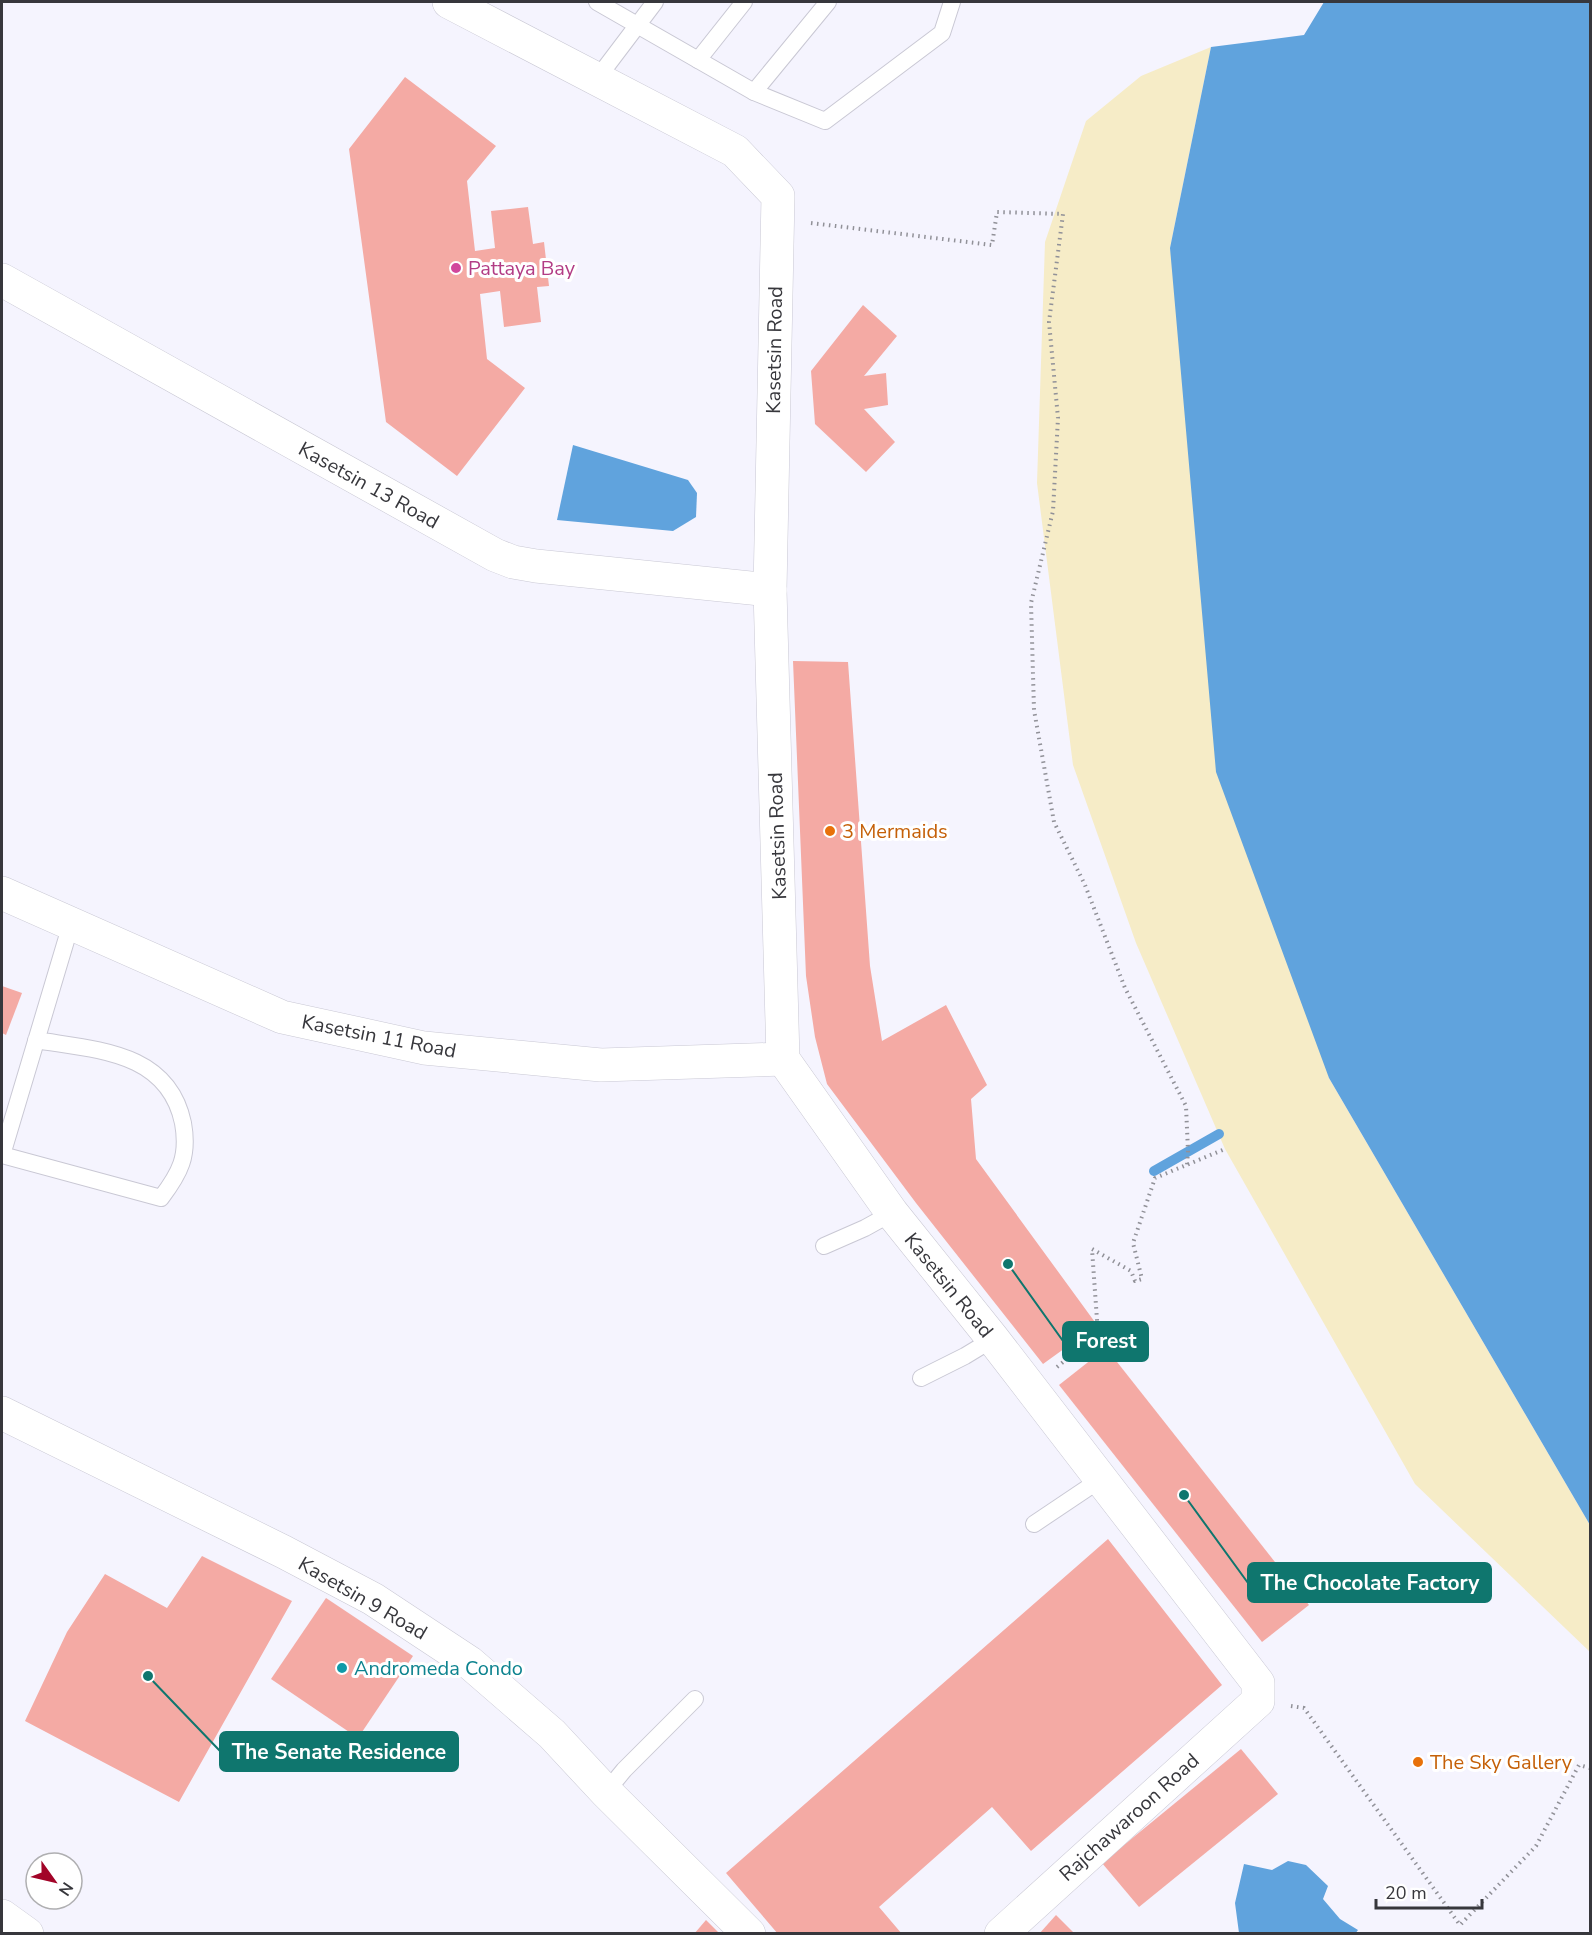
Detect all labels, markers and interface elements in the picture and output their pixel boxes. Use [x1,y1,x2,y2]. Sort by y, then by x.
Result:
place label: Pattaya Bay [468,255,576,282]
marker: Pattaya Bay [449,261,463,275]
street label: Kasetsin Road [760,286,789,414]
street label: Kasetsin 13 Road [294,436,444,535]
street label: Kasetsin Road [762,772,793,900]
place label: 3 Mermaids [842,818,948,845]
marker: 3 Mermaids [823,824,837,838]
street label: Kasetsin 11 Road [299,1008,458,1065]
street label: Kasetsin Road [898,1227,999,1343]
callout: Forest [1063,1322,1148,1361]
text: Forest [1075,1327,1138,1355]
street label: Kasetsin 9 Road [293,1551,432,1646]
callout: The Chocolate Factory [1248,1563,1491,1602]
text: The Chocolate Factory [1261,1569,1480,1597]
place label: Andromeda Condo [354,1655,523,1682]
marker: Andromeda Condo [335,1661,349,1675]
callout: The Senate Residence [220,1732,458,1771]
text: The Senate Residence [232,1738,446,1766]
street label: Rajchawaroon Road [1054,1747,1205,1887]
place label: The Sky Gallery [1430,1749,1573,1776]
marker: The Sky Gallery [1411,1755,1425,1769]
north arrow [24,1851,84,1911]
scale bar [1376,1872,1482,1910]
text: N [53,1878,78,1900]
text: 20 m [1385,1881,1427,1905]

